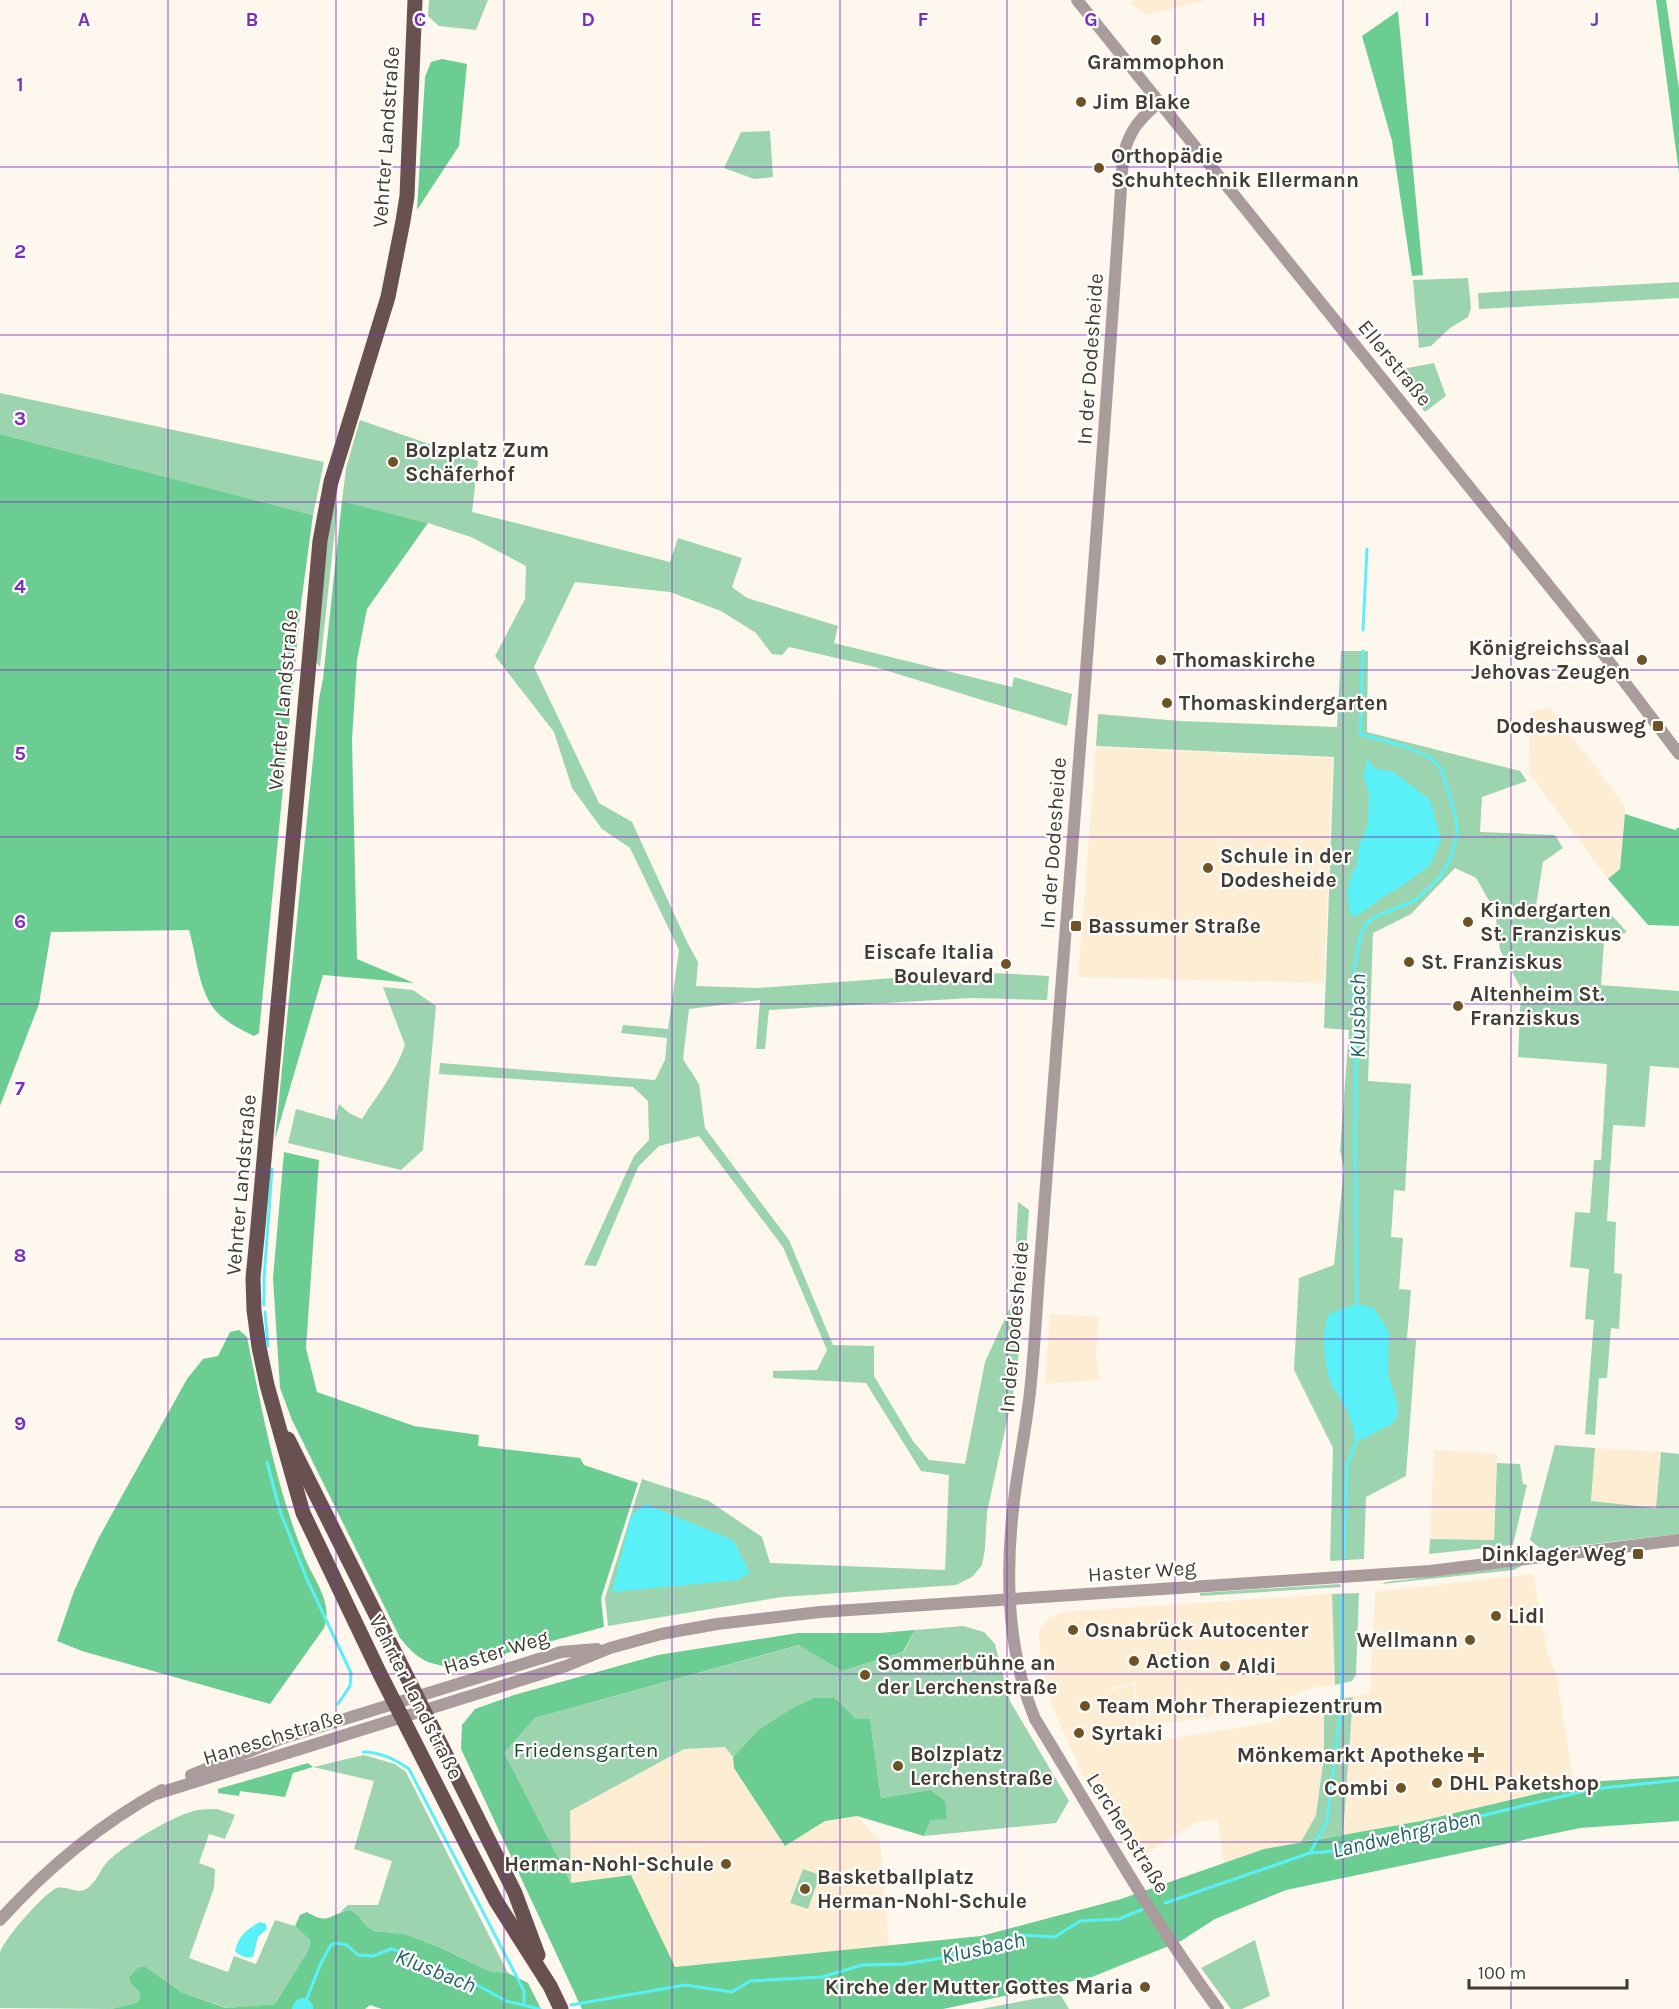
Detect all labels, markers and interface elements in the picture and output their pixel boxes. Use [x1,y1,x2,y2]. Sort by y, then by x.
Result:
text: A [78,8,91,31]
text: B [246,8,258,31]
text: C [414,8,426,31]
text: D [581,8,595,31]
text: E [750,8,762,31]
text: F [918,8,929,31]
text: G [1084,8,1098,31]
text: H [1252,8,1266,31]
text: I [1424,8,1430,31]
text: J [1591,8,1599,31]
marker: Grammophon [1149,33,1163,47]
street label: Vehrter Landstraße [368,46,404,228]
place label: Grammophon [1087,50,1225,74]
text: 1 [16,73,24,96]
place label: Jim Blake [1093,90,1190,114]
marker: Jim Blake [1074,95,1088,109]
place label: Orthopädie Schuhtechnik Ellermann [1111,144,1359,192]
marker: Orthopädie Schuhtechnik Ellermann [1092,161,1106,175]
text: 2 [14,240,26,263]
street label: In der Dodesheide [1072,272,1108,446]
street label: Ellerstraße [1353,315,1437,411]
text: 3 [14,407,26,430]
place label: Bolzplatz Zum Schäferhof [405,438,549,486]
marker: Bolzplatz Zum Schäferhof [386,455,400,469]
text: 4 [14,575,26,598]
street label: Vehrter Landstraße [263,608,303,792]
place label: Königreichssaal Jehovas Zeugen [1469,636,1630,684]
place label: Thomaskirche [1173,648,1315,672]
marker: Thomaskirche [1154,653,1168,667]
marker: Königreichssaal Jehovas Zeugen [1635,653,1649,667]
place label: Thomaskindergarten [1179,691,1388,715]
marker: Thomaskindergarten [1160,696,1174,710]
place label: Dodeshausweg [1496,714,1646,738]
marker: Dodeshausweg [1651,719,1665,733]
text: 5 [14,742,26,765]
street label: In der Dodesheide [1035,756,1071,930]
place label: Schule in der Dodesheide [1220,844,1352,892]
marker: Schule in der Dodesheide [1201,861,1215,875]
place label: Kindergarten St. Franziskus [1480,898,1622,946]
text: 6 [14,910,26,933]
place label: Bassumer Straße [1088,914,1261,938]
marker: Kindergarten St. Franziskus [1461,915,1475,929]
marker: Bassumer Straße [1069,919,1083,933]
place label: Eiscafe Italia Boulevard [864,940,994,988]
place label: St. Franziskus [1421,950,1563,974]
marker: St. Franziskus [1402,955,1416,969]
marker: Eiscafe Italia Boulevard [999,957,1013,971]
water label: Klusbach [1345,974,1371,1058]
place label: Altenheim St. Franziskus [1470,982,1605,1030]
marker: Altenheim St. Franziskus [1451,999,1465,1013]
text: 7 [15,1077,25,1100]
street label: Vehrter Landstraße [221,1093,261,1277]
street label: In der Dodesheide [995,1240,1033,1414]
text: 8 [14,1244,26,1267]
text: 9 [14,1412,26,1435]
place label: Dinklager Weg [1481,1542,1626,1566]
marker: Dinklager Weg [1631,1547,1645,1561]
street label: Haster Weg [1087,1555,1197,1587]
place label: Lidl [1508,1604,1545,1628]
marker: Lidl [1489,1609,1503,1623]
street label: Vehrter Landstraße [364,1611,468,1783]
place label: Osnabrück Autocenter [1085,1618,1309,1642]
marker: Osnabrück Autocenter [1066,1623,1080,1637]
street label: Haster Weg [441,1625,552,1679]
place label: Wellmann [1357,1628,1458,1652]
marker: Wellmann [1463,1633,1477,1647]
place label: Action [1146,1649,1210,1673]
place label: Sommerbühne an der Lerchenstraße [877,1651,1057,1699]
marker: Action [1127,1654,1141,1668]
place label: Aldi [1237,1654,1276,1678]
marker: Aldi [1218,1659,1232,1673]
marker: Sommerbühne an der Lerchenstraße [858,1668,872,1682]
place label: Team Mohr Therapiezentrum [1097,1694,1383,1718]
marker: Team Mohr Therapiezentrum [1078,1699,1092,1713]
street label: Haneschstraße [200,1704,346,1770]
place label: Syrtaki [1091,1721,1163,1745]
marker: Syrtaki [1072,1726,1086,1740]
park label: Friedensgarten [514,1738,658,1762]
place label: Bolzplatz Lerchenstraße [910,1742,1053,1790]
place label: Mönkemarkt Apotheke [1237,1743,1464,1767]
marker: Mönkemarkt Apotheke [1469,1748,1483,1762]
marker: Bolzplatz Lerchenstraße [891,1759,905,1773]
street label: Lerchenstraße [1082,1769,1174,1897]
place label: DHL Paketshop [1449,1771,1599,1795]
place label: Combi [1324,1776,1389,1800]
marker: DHL Paketshop [1430,1776,1444,1790]
marker: Combi [1394,1781,1408,1795]
water label: Landwehrgraben [1330,1804,1483,1864]
place label: Herman-Nohl-Schule [504,1852,714,1876]
marker: Herman-Nohl-Schule [719,1857,733,1871]
place label: Basketballplatz Herman-Nohl-Schule [817,1865,1027,1913]
marker: Basketballplatz Herman-Nohl-Schule [798,1882,812,1896]
water label: Klusbach [939,1926,1027,1970]
water label: Klusbach [391,1943,480,1999]
scale bar [1469,1952,1626,1990]
text: 100 m [1478,1962,1526,1984]
place label: Kirche der Mutter Gottes Maria [825,1975,1133,1999]
marker: Kirche der Mutter Gottes Maria [1138,1980,1152,1994]

